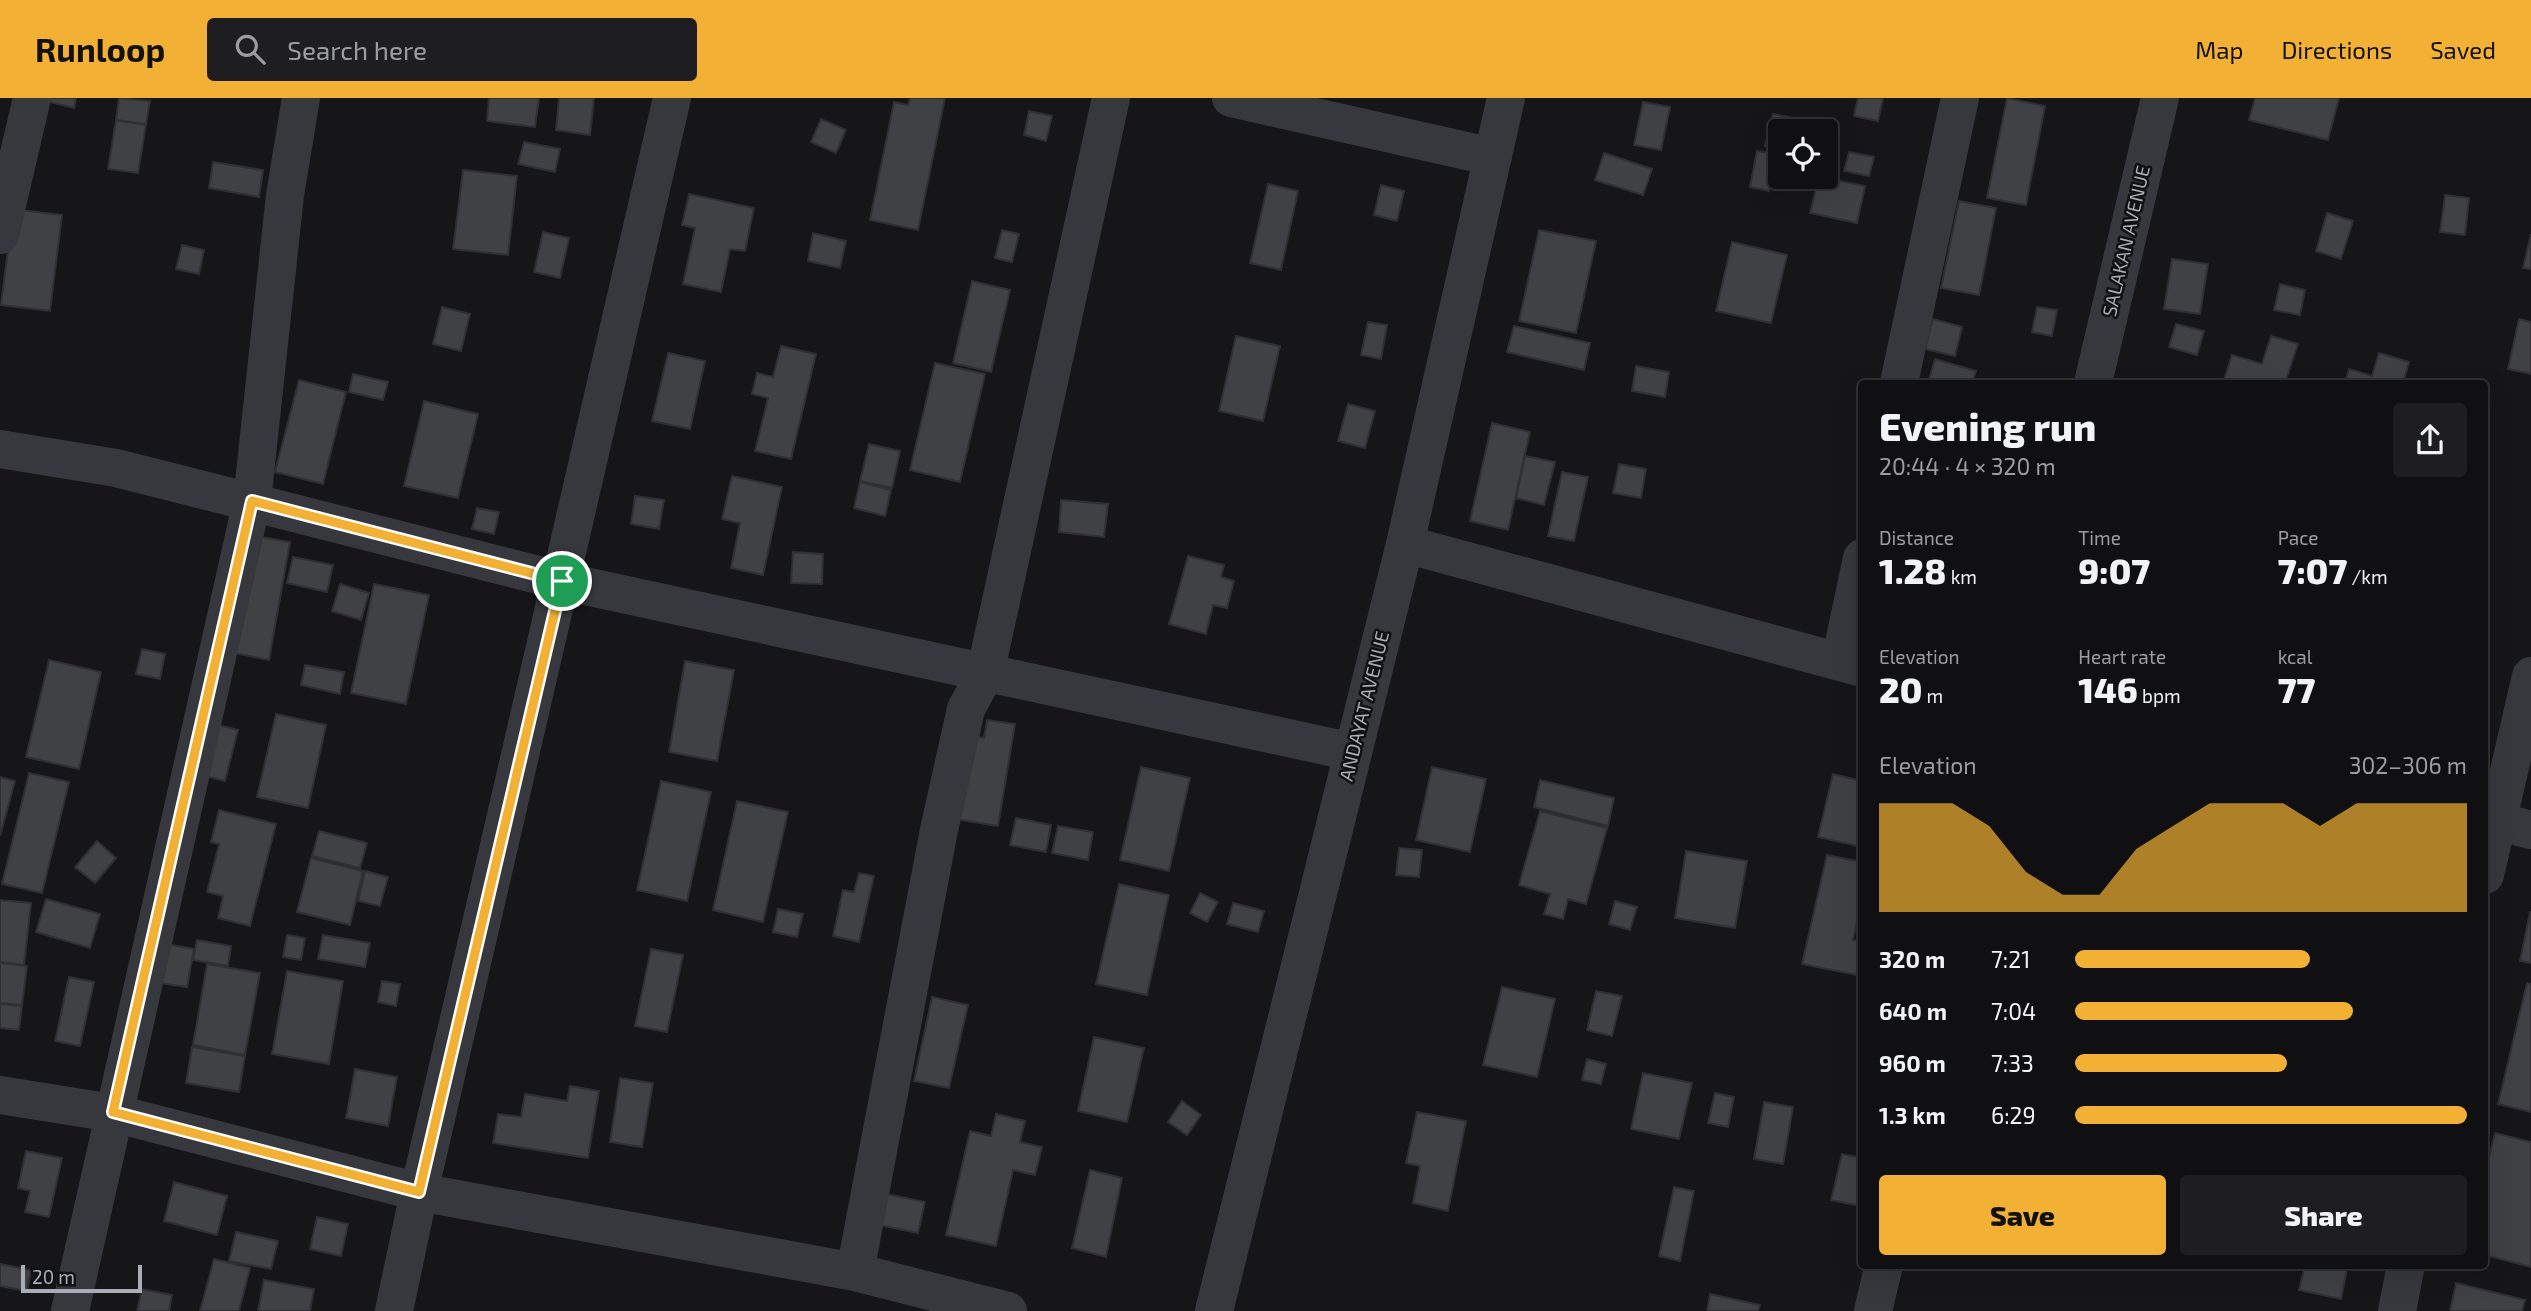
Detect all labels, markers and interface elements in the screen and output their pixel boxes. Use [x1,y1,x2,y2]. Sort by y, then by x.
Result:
search box [207,18,697,81]
text: Runloop [35,29,165,69]
icon: search [231,30,269,68]
text: Search here [287,34,427,65]
text: Map [2195,35,2243,64]
text: Directions [2281,35,2392,64]
text: Saved [2430,35,2496,64]
map controls [1768,119,1838,189]
button: locate [1768,119,1838,189]
street label: SALAKAN AVENUE [2097,163,2154,319]
text: Evening run [1879,403,2096,449]
button: share [2393,403,2467,477]
text: 20:44 · 4 × 320 m [1879,452,2056,480]
text: Distance [1879,526,1954,549]
text: Time [2078,526,2121,549]
text: Pace [2278,526,2319,549]
text: 1.28 [1879,549,1946,591]
text: 9:07 [2078,549,2150,591]
text: 7:07 [2278,549,2347,591]
pin [532,551,592,611]
icon: arrive [543,562,581,600]
text: km [1946,565,1977,588]
text: /km [2347,565,2388,588]
street label: ANDAYAT AVENUE [1334,629,1393,783]
text: Elevation [1879,645,1960,668]
text: Heart rate [2078,645,2166,668]
text: kcal [2278,645,2312,668]
text: 20 [1879,668,1922,710]
text: 146 [2078,668,2138,710]
text: 77 [2278,668,2315,710]
text: m [1922,684,1943,707]
text: bpm [2138,684,2181,707]
text: Elevation [1879,751,1977,779]
text: 302–306 m [2349,751,2467,779]
text: 320 m [1879,945,1945,973]
text: 7:21 [1991,945,2030,973]
text: 640 m [1879,997,1947,1025]
text: 7:04 [1991,997,2036,1025]
text: 960 m [1879,1049,1946,1077]
text: 7:33 [1991,1049,2034,1077]
text: 1.3 km [1879,1101,1946,1129]
text: 6:29 [1991,1101,2036,1129]
button: Save [1879,1175,2166,1255]
button: Share [2180,1175,2467,1255]
scale bar [21,1262,142,1294]
text: 20 m [32,1265,75,1288]

